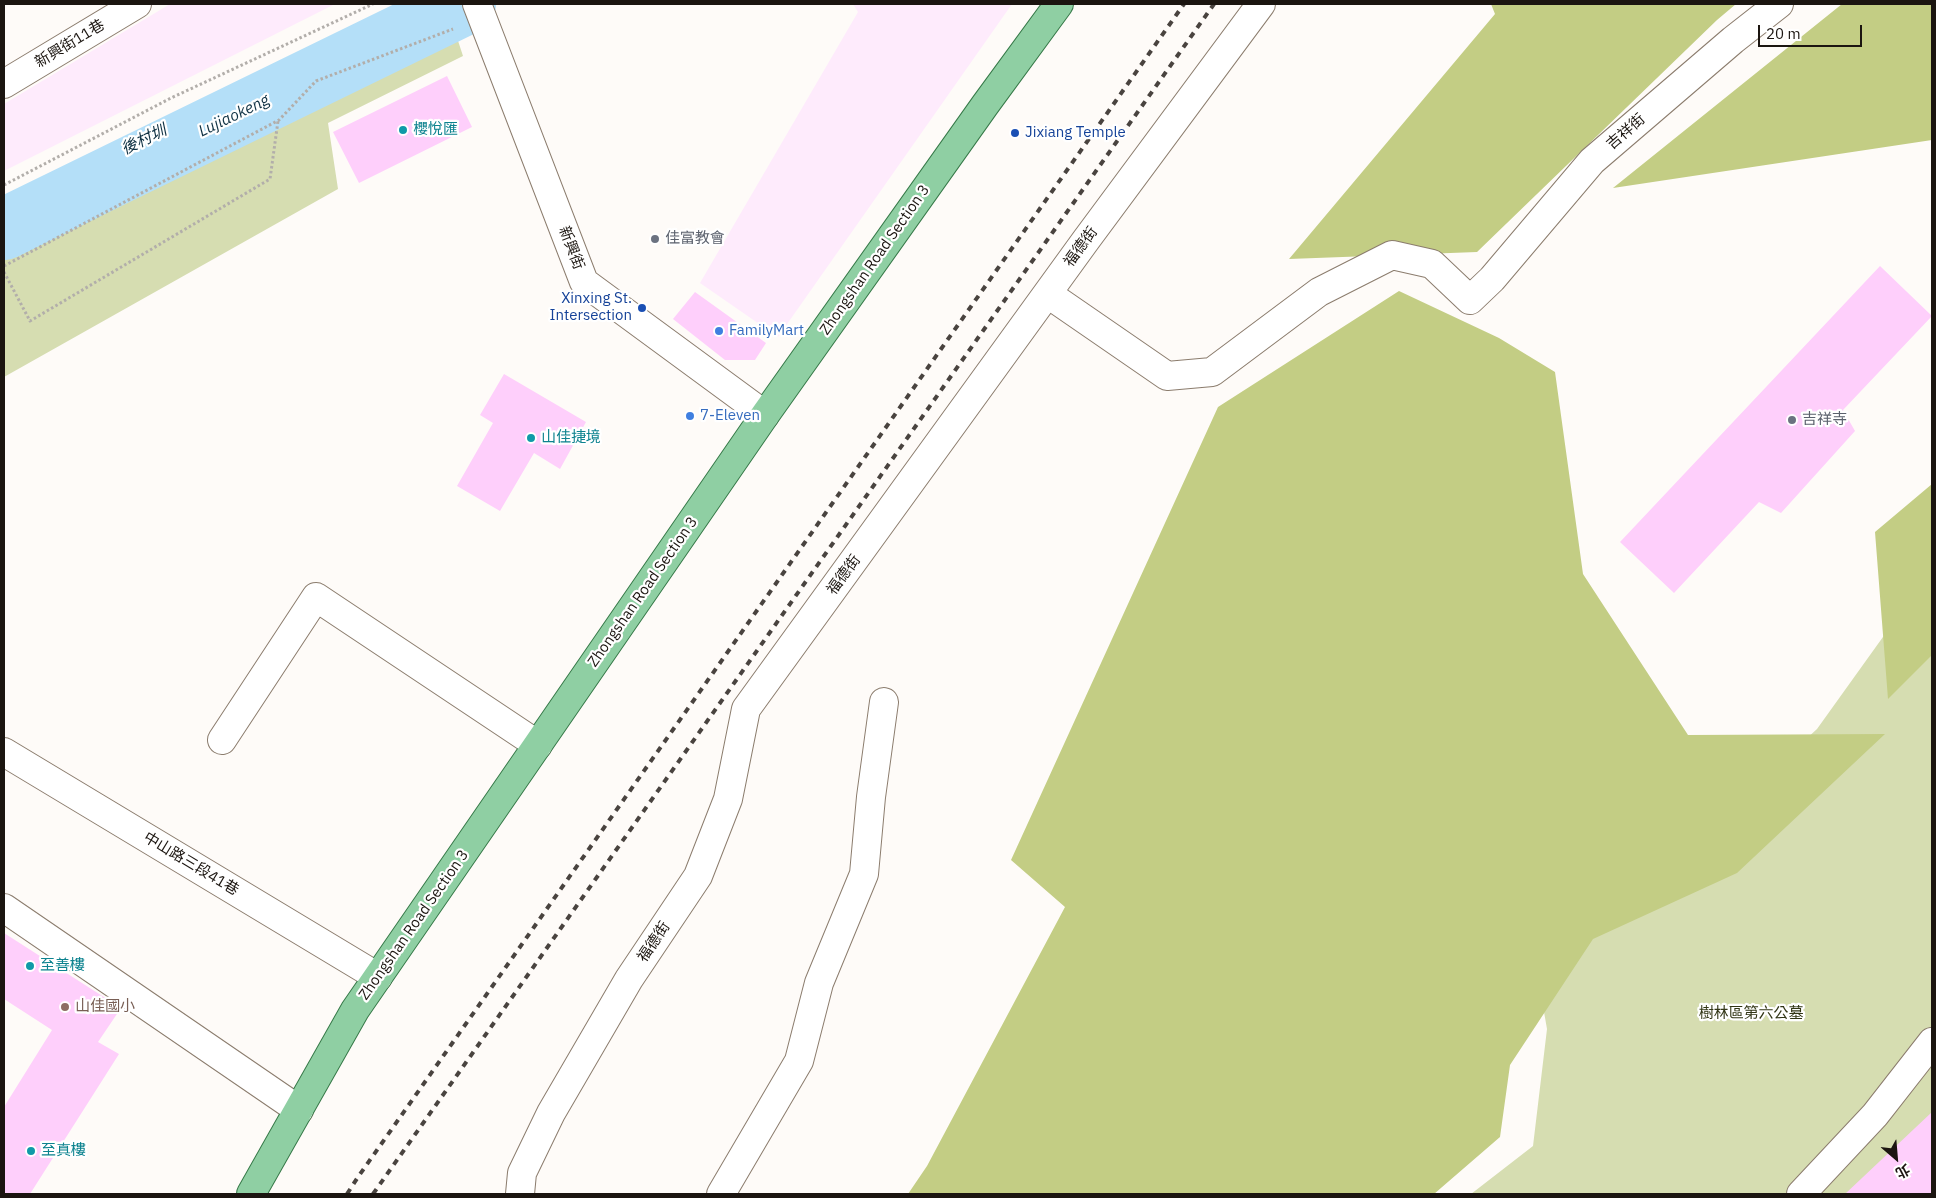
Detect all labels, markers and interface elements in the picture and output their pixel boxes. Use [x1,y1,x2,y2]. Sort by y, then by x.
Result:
scale bar [1761,15,1865,47]
street label: 新興街11巷 [32,16,108,72]
text: 20 m [1766,24,1801,43]
water label: Lujiaokeng [196,91,272,141]
street label: 吉祥街 [1603,110,1649,154]
water label: 後村圳 [118,121,170,159]
place label: 櫻悅匯 [413,121,458,139]
marker: 櫻悅匯 [397,124,409,136]
place label: Jixiang Temple [1025,124,1126,142]
marker: Jixiang Temple [1009,127,1021,139]
street label: Zhongshan Road Section 3 [816,182,934,338]
street label: 新興街 [555,224,587,272]
street label: 福德街 [1060,224,1102,270]
place label: 佳富教會 [665,230,725,248]
marker: 佳富教會 [649,233,661,245]
place label: Xinxing St. Intersection [550,290,632,325]
marker: Xinxing St. Intersection [636,302,648,314]
place label: FamilyMart [729,322,804,340]
marker: FamilyMart [713,325,725,337]
place label: 7-Eleven [700,407,760,425]
marker: 7-Eleven [684,410,696,422]
place label: 吉祥寺 [1802,411,1847,429]
marker: 吉祥寺 [1786,414,1798,426]
place label: 山佳捷境 [541,429,601,447]
marker: 山佳捷境 [525,432,537,444]
street label: Zhongshan Road Section 3 [584,514,702,670]
street label: 福德街 [823,552,865,598]
street label: 中山路三段41巷 [140,828,242,900]
street label: Zhongshan Road Section 3 [355,847,473,1003]
street label: 福德街 [634,918,674,966]
place label: 至善樓 [40,957,85,975]
marker: 至善樓 [24,960,36,972]
place label: 山佳國小 [75,998,135,1016]
marker: 山佳國小 [59,1001,71,1013]
park label: 樹林區第六公墓 [1699,1005,1803,1023]
north arrow [1871,1133,1921,1183]
place label: 至真樓 [41,1142,86,1160]
marker: 至真樓 [25,1145,37,1157]
text: 北 [1892,1160,1913,1183]

